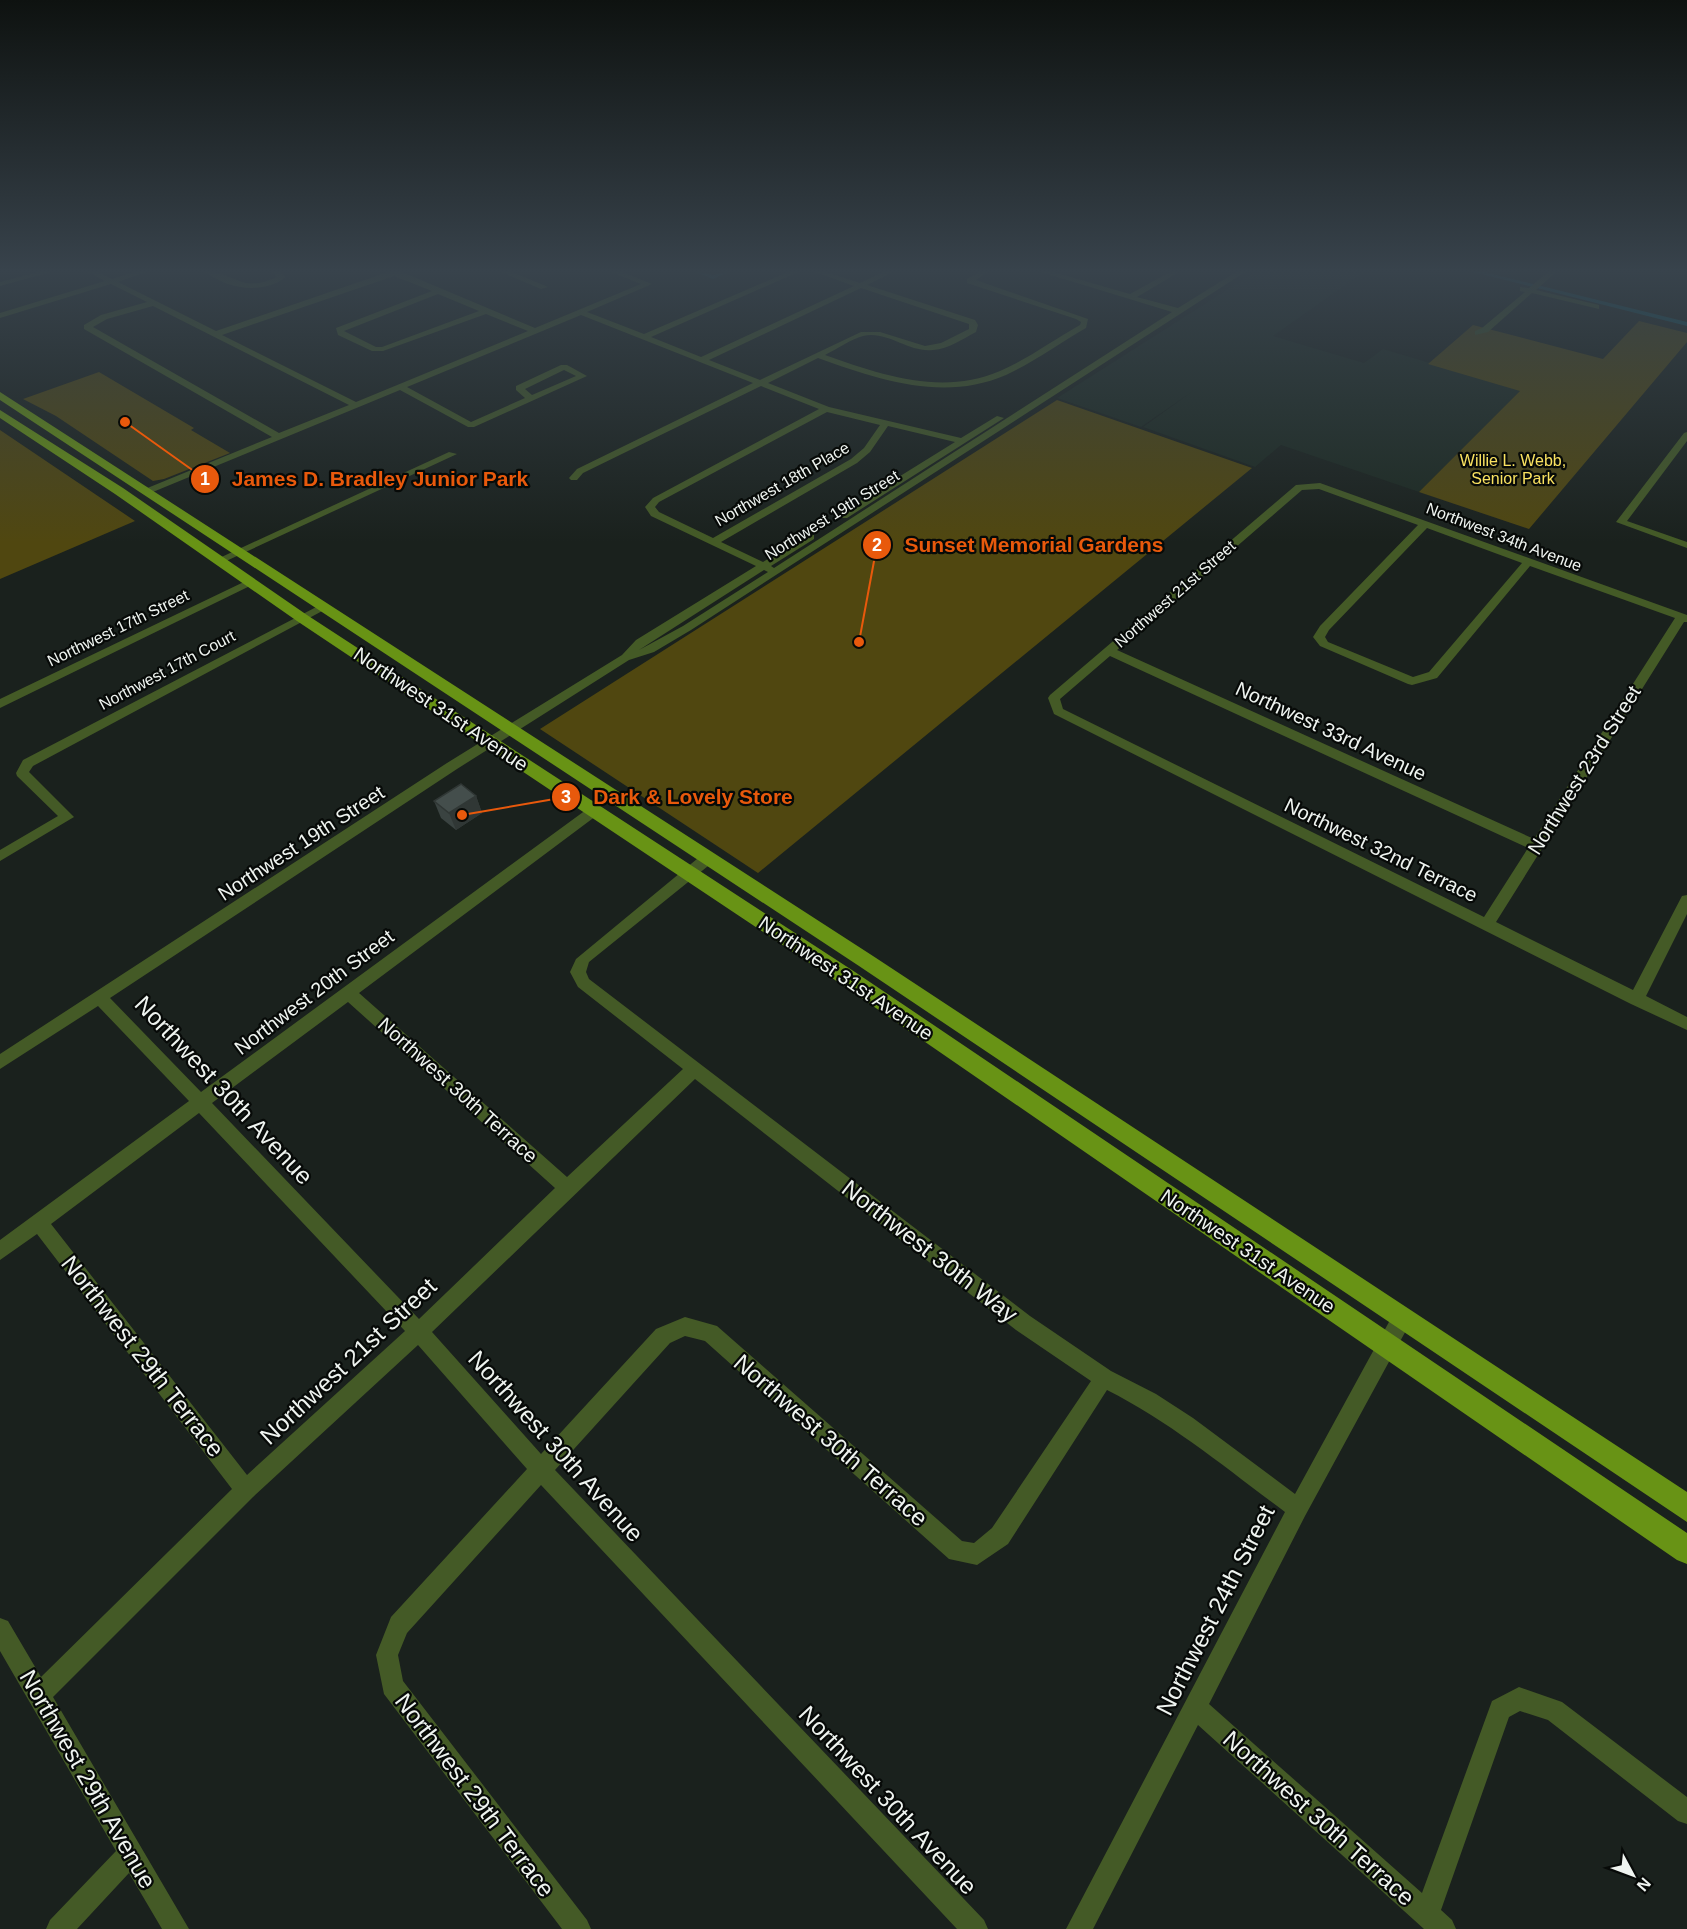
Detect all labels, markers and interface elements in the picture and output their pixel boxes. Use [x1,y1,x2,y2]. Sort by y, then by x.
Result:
street label: Northwest 18th Place [712,439,852,529]
park label: Willie L. Webb, Senior Park [1460,452,1566,487]
callout: James D. Bradley Junior Park [190,459,541,498]
street label: Northwest 19th Street [762,466,903,563]
text: James D. Bradley Junior Park [232,467,529,490]
text: 1 [200,469,210,489]
street label: Northwest 34th Avenue [1424,499,1584,575]
callout: Sunset Memorial Gardens [862,525,1175,564]
text: Sunset Memorial Gardens [904,533,1164,556]
text: 2 [872,535,882,555]
street label: Northwest 21st Street [1111,537,1239,651]
street label: Northwest 17th Street [45,586,192,670]
street label: Northwest 17th Court [96,627,238,713]
street label: Northwest 31st Avenue [350,642,532,776]
street label: Northwest 33rd Avenue [1232,677,1430,785]
street label: Northwest 23rd Street [1523,681,1645,858]
callout: Dark & Lovely Store [551,778,805,817]
street label: Northwest 19th Street [214,781,388,905]
text: Dark & Lovely Store [593,785,793,808]
text: 3 [561,787,571,807]
street label: Northwest 32nd Terrace [1281,794,1481,906]
street label: Northwest 31st Avenue [755,911,937,1045]
street label: Northwest 20th Street [230,925,398,1059]
street label: Northwest 30th Avenue [130,990,318,1190]
street label: Northwest 30th Terrace [374,1013,542,1167]
street label: Northwest 30th Way [837,1174,1023,1328]
street label: Northwest 31st Avenue [1157,1184,1339,1318]
street label: Northwest 29th Terrace [56,1250,230,1462]
street label: Northwest 21st Street [254,1272,442,1450]
street label: Northwest 30th Avenue [463,1345,649,1547]
street label: Northwest 30th Terrace [729,1349,933,1531]
street label: Northwest 24th Street [1150,1500,1280,1720]
street label: Northwest 29th Avenue [14,1665,162,1893]
street label: Northwest 29th Terrace [390,1688,560,1902]
street label: Northwest 30th Avenue [794,1700,982,1900]
street label: Northwest 30th Terrace [1218,1725,1420,1911]
north arrow [1603,1845,1663,1905]
text: N [1634,1875,1654,1894]

